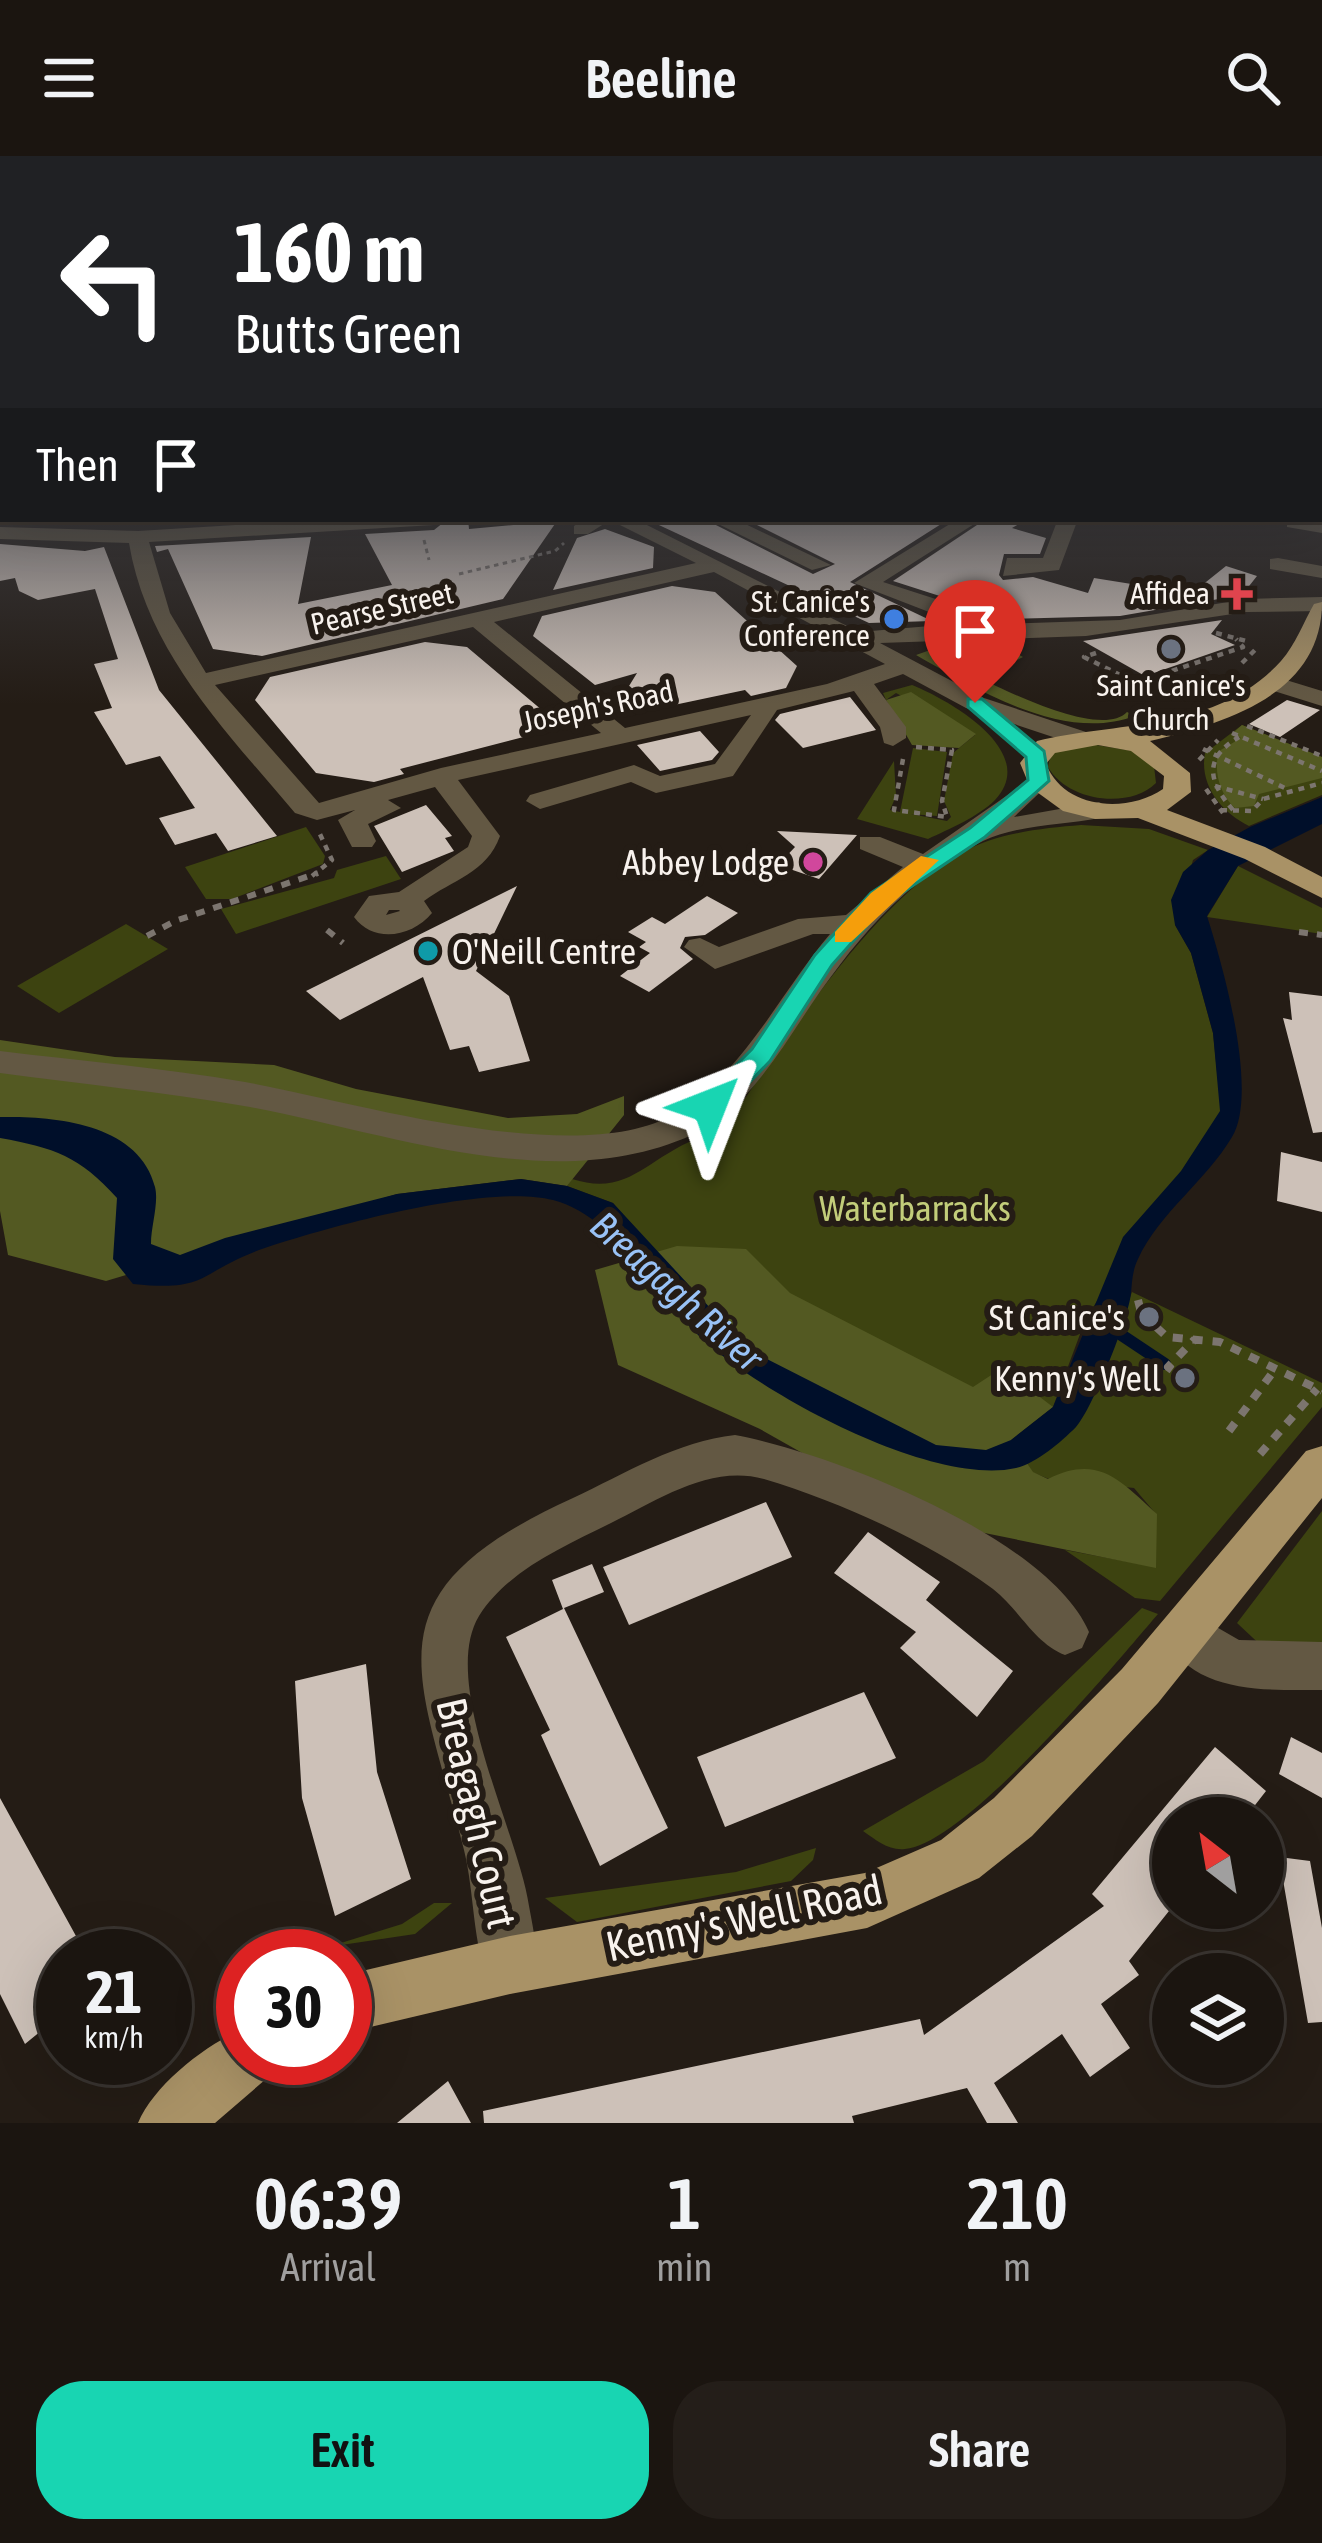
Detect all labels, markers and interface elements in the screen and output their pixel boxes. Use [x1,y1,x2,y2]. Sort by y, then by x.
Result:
icon: menu [36,45,102,111]
icon: search [1220,45,1286,111]
text: Beeline [585,48,737,109]
icon: left [36,204,192,360]
text: 160 m [234,204,424,300]
text: Butts Green [234,303,463,364]
icon: arrive [143,432,209,498]
text: Then [36,439,119,491]
street label: Pearse Street [307,575,456,641]
place label: Affidea [1130,576,1210,610]
marker: Affidea [1221,578,1253,610]
pin [924,580,1026,703]
place label: St. Canice's Conference [744,584,870,652]
icon: arrive [942,598,1008,664]
marker: St. Canice's Conference [881,606,907,632]
marker: Saint Canice's Church [1158,636,1184,662]
place label: Saint Canice's Church [1097,668,1245,736]
street label: Joseph's Road [519,673,676,739]
place label: Abbey Lodge [622,841,789,883]
marker: Abbey Lodge [800,849,826,875]
place label: O'Neill Centre [452,930,636,972]
marker: O'Neill Centre [415,938,441,964]
position arrow [647,1043,773,1169]
park label: Waterbarracks [819,1187,1011,1229]
water label: Breagagh River [582,1203,773,1380]
place label: St Canice's [989,1296,1125,1338]
marker: St Canice's [1136,1304,1162,1330]
place label: Kenny's Well [994,1357,1161,1399]
marker: Kenny's Well [1172,1365,1198,1391]
street label: Breagagh Court [427,1693,527,1933]
north arrow [1152,1797,1284,1929]
map controls [1152,1797,1284,2085]
street label: Kenny's Well Road [602,1865,886,1971]
speed limit sign: 30 [216,1929,372,2085]
button: layers [1152,1953,1284,2085]
text: 21 [86,1957,142,2026]
text: km/h [84,2020,144,2054]
text: 06:39 [254,2162,402,2244]
text: 1 [667,2162,701,2244]
text: 210 [966,2162,1068,2244]
text: Arrival [281,2245,376,2289]
text: min [656,2245,712,2289]
text: m [1003,2245,1031,2289]
button: Exit [36,2381,649,2519]
button: Share [673,2381,1286,2519]

